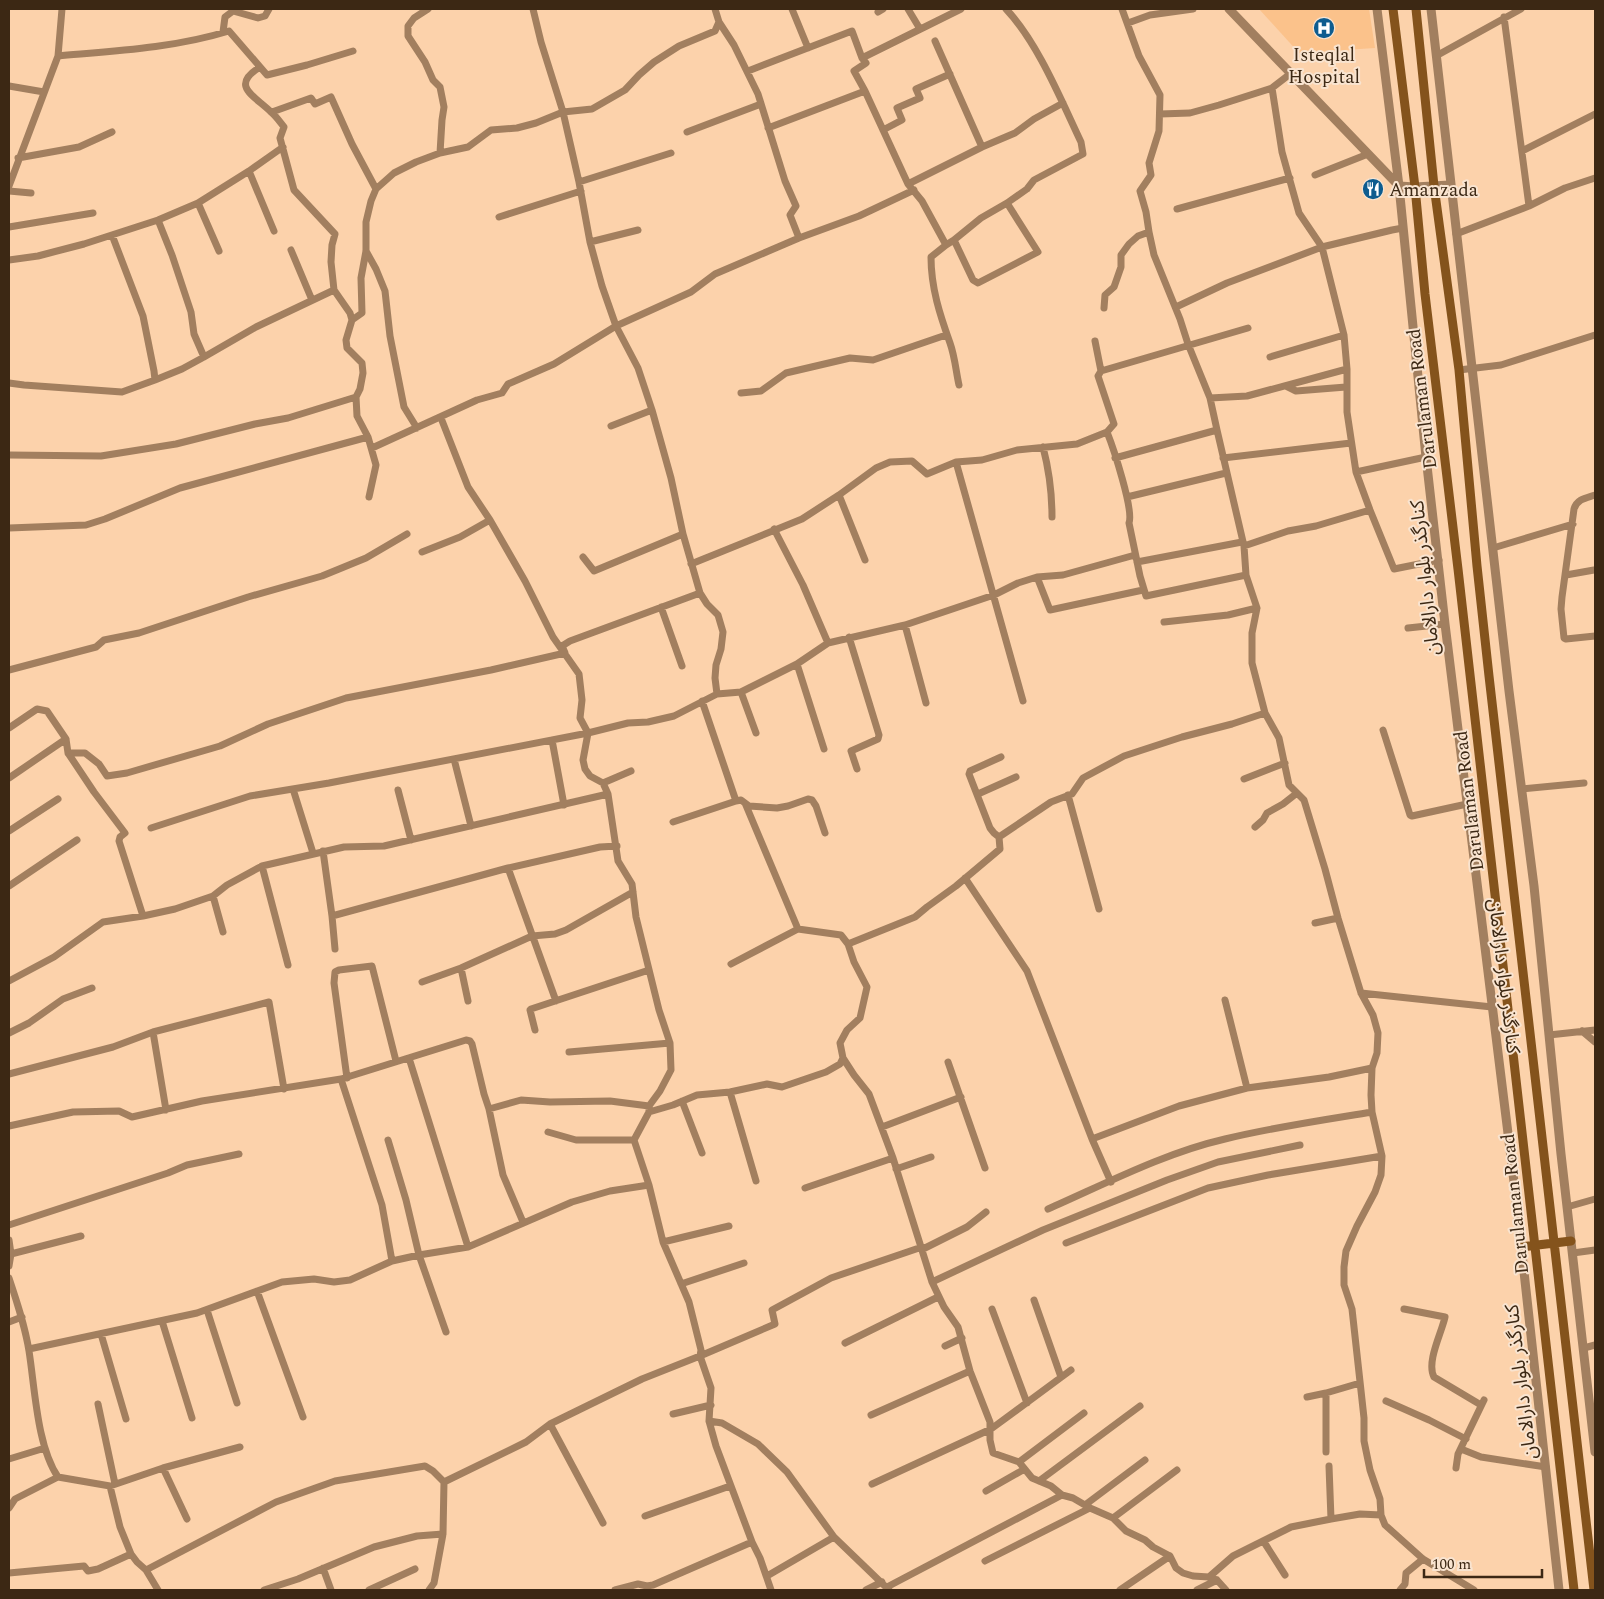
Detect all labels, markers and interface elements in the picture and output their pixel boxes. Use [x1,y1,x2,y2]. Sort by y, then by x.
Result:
hospital icon: Isteqlal Hospital [1312,16,1336,40]
place label: Isteqlal Hospital [1288,41,1360,92]
place label: Amanzada [1389,176,1479,205]
restaurant icon: Amanzada [1361,177,1385,201]
street label: Darulaman Road [1399,327,1445,471]
street label: کنارگذر بلوار دارالامان [1403,498,1448,657]
street label: Darulaman Road [1446,729,1492,873]
street label: کنارگذر بلوار دارالامان [1480,897,1528,1057]
street label: Darulaman Road [1494,1132,1537,1276]
street label: کنارگذر بلوار دارالامان [1497,1301,1545,1461]
scale bar [1424,1546,1542,1578]
text: 100 m [1432,1553,1471,1576]

